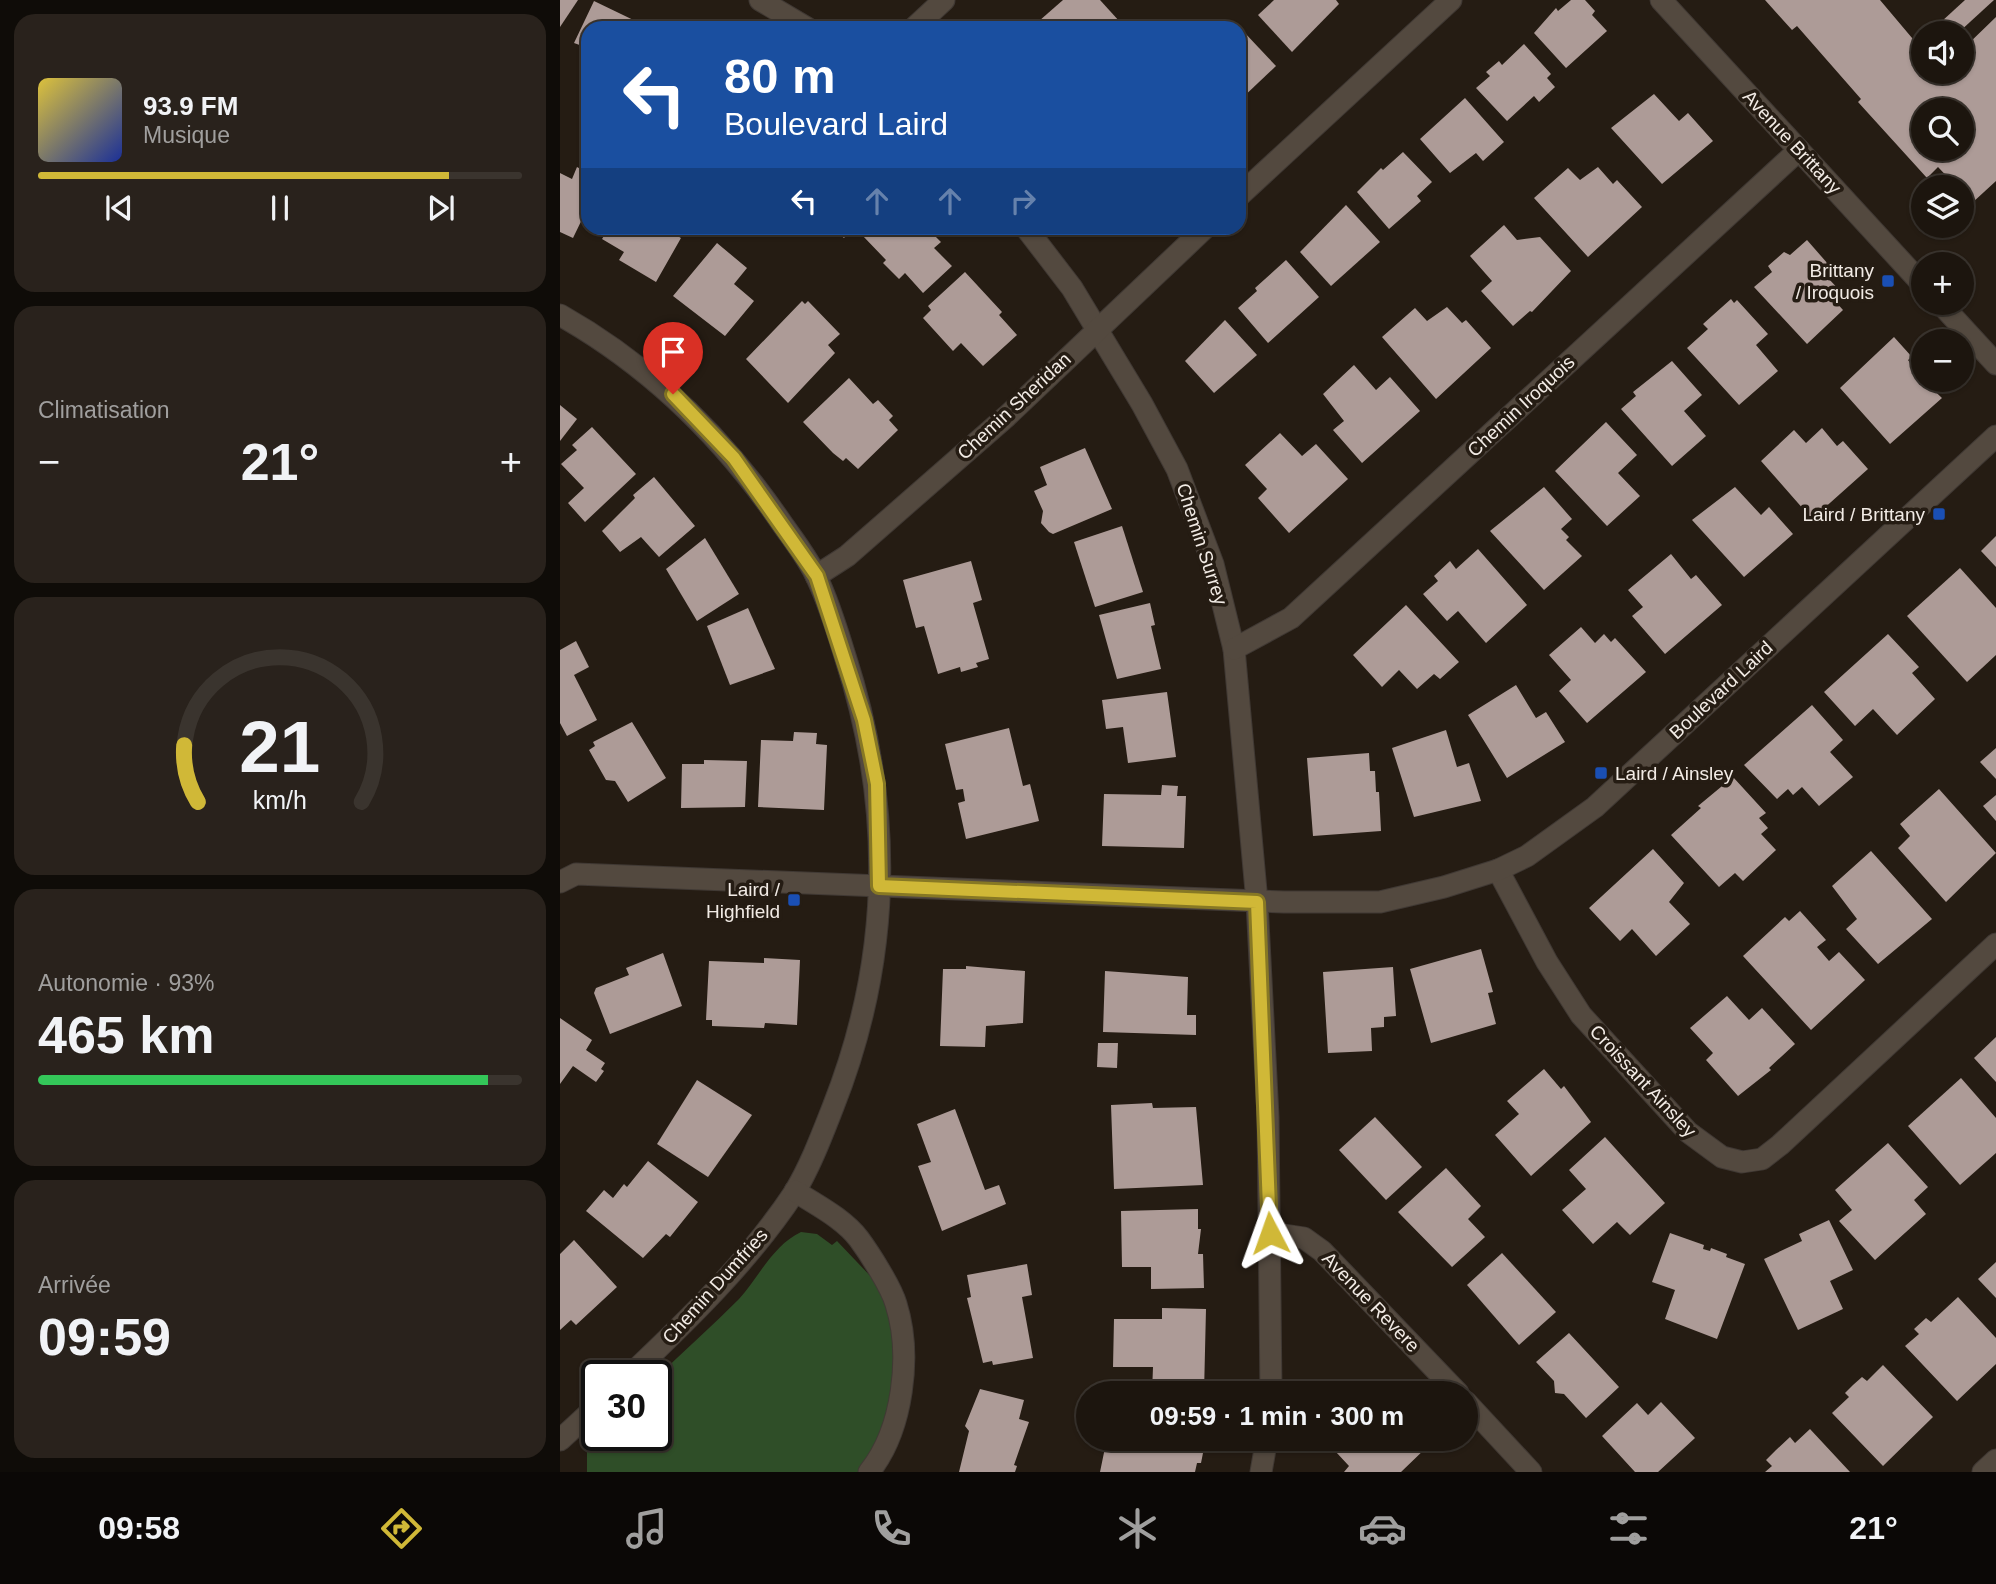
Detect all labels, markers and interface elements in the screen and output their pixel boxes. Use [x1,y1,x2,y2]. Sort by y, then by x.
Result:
map controls [1911,21,1974,392]
button: sound [1911,21,1974,84]
icon: left [609,49,700,140]
text: 80 m [724,49,836,103]
street label: Avenue Brittany [1739,86,1846,198]
text: 93.9 FM [143,91,238,121]
button: search [1911,98,1974,161]
text: Boulevard Laird [724,106,948,142]
text: Musique [143,122,230,148]
button: layers [1911,175,1974,238]
icon: left [785,182,823,220]
icon: ahead [858,182,896,220]
icon: ahead [931,182,969,220]
icon: right [1004,182,1042,220]
icon: previous [100,189,138,227]
icon: pause [261,189,299,227]
icon: next [422,189,460,227]
button: + [1911,252,1974,315]
place label: Brittany / Iroquois [1796,260,1874,303]
marker: Brittany / Iroquois [1880,273,1896,289]
pin [643,322,703,394]
button: − [1911,329,1974,392]
icon: arrive [654,333,692,371]
street label: Chemin Sheridan [953,348,1075,464]
street label: Chemin Iroquois [1463,351,1579,461]
text: Climatisation [38,397,170,423]
text: 21° [241,433,319,491]
text: − [38,441,60,483]
text: + [500,441,522,483]
street label: Chemin Surrey [1172,480,1232,608]
place label: Laird / Brittany [1803,504,1925,525]
marker: Laird / Brittany [1931,506,1947,522]
street label: Boulevard Laird [1665,637,1777,743]
text: 21 [240,706,320,787]
place label: Laird / Ainsley [1615,763,1734,784]
marker: Laird / Ainsley [1593,765,1609,781]
text: km/h [253,786,307,814]
place label: Laird / Highfield [706,879,781,922]
marker: Laird / Highfield [786,892,802,908]
text: Autonomie · 93% [38,970,214,996]
text: 465 km [38,1006,214,1064]
street label: Croissant Ainsley [1586,1021,1701,1142]
position arrow [1233,1196,1307,1270]
street label: Chemin Dumfries [658,1224,772,1348]
street label: Avenue Revere [1318,1248,1424,1356]
text: Arrivée [38,1272,111,1298]
text: 09:59 [38,1308,171,1366]
speed limit sign: 30 [581,1360,672,1451]
text: 09:59 · 1 min · 300 m [1150,1401,1404,1431]
icon: directions [377,1504,426,1553]
icon: music [622,1504,671,1553]
icon: phone [867,1504,916,1553]
icon: climate [1113,1504,1162,1553]
icon: car [1358,1504,1407,1553]
icon: filters [1604,1504,1653,1553]
text: 09:58 [98,1510,180,1546]
text: 21° [1849,1510,1898,1546]

